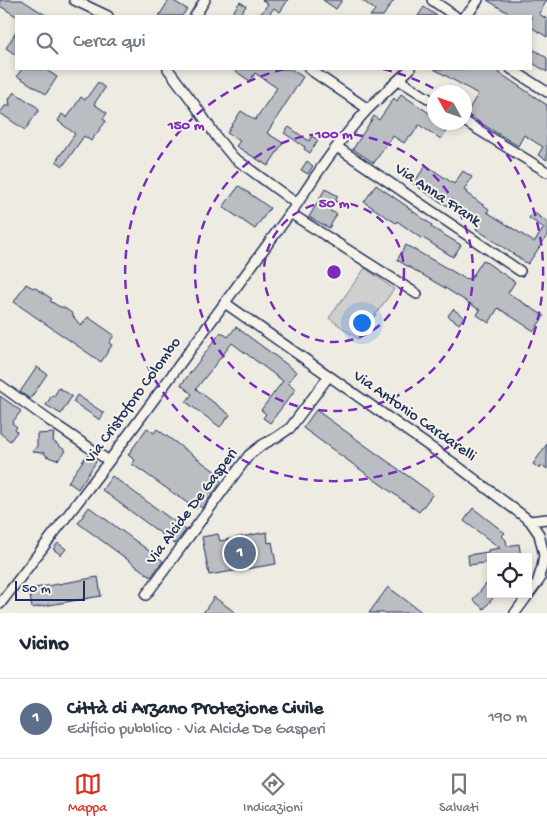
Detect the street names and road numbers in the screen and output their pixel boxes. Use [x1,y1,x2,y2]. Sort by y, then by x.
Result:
street label: Via Anna Frank [389,160,485,233]
street label: Via Cristoforo Colombo [81,334,186,469]
street label: Via Antonio Cardarelli [348,367,479,467]
street label: Via Alcide De Gasperi [142,445,243,570]

